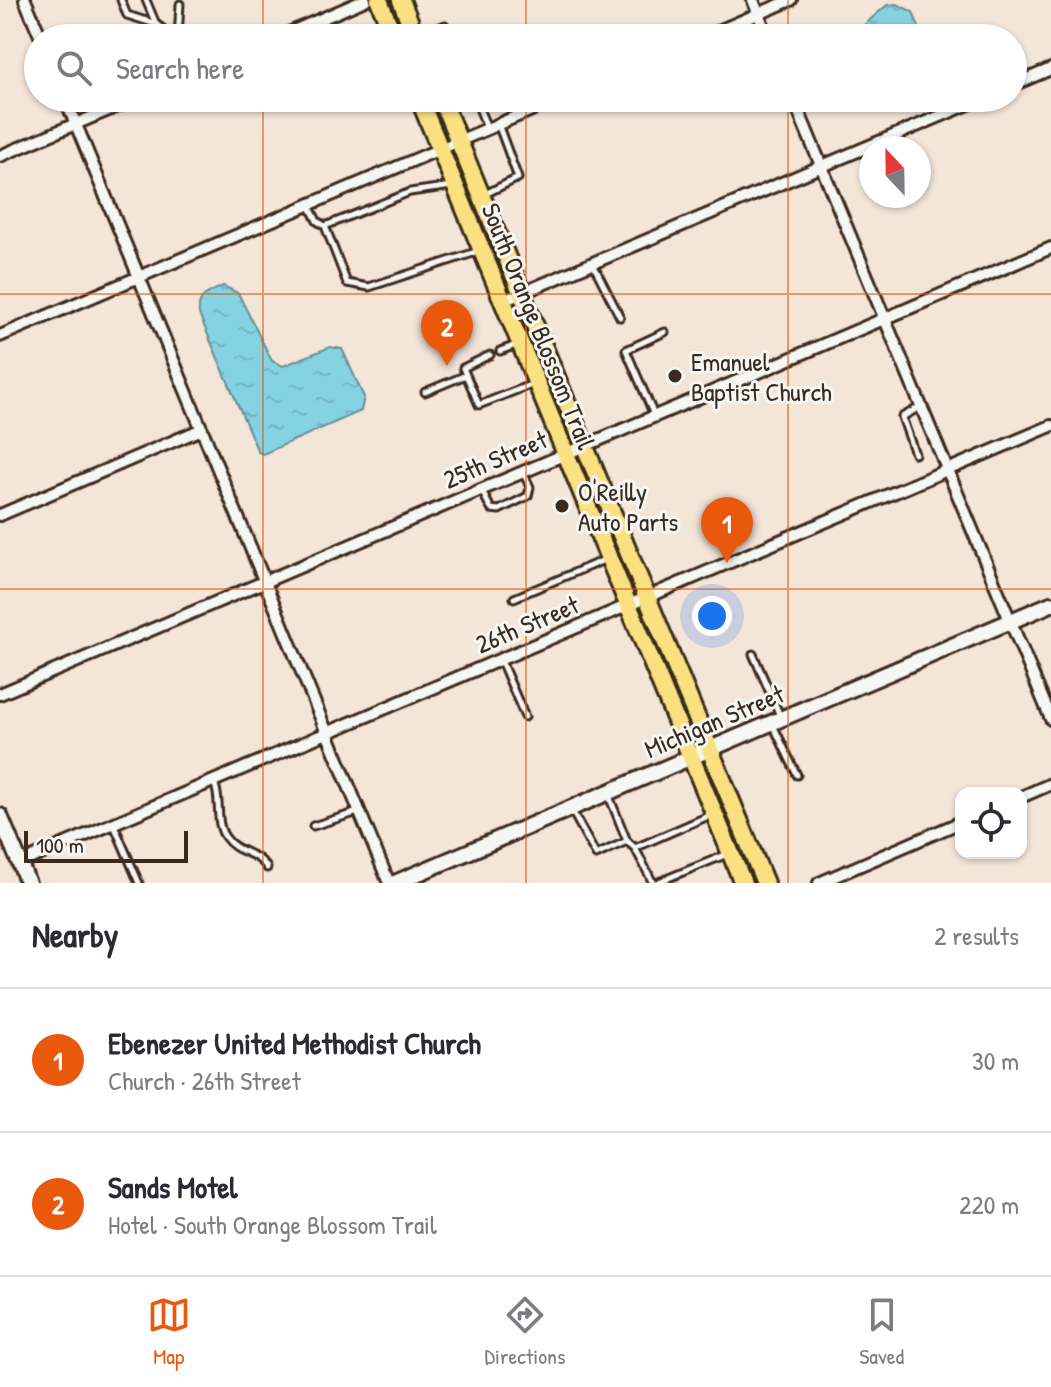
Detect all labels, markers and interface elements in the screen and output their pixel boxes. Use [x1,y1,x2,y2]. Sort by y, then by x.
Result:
search box [24,24,1027,112]
icon: search [52,46,96,90]
text: Search here [116,48,244,88]
north arrow [859,136,931,208]
street label: South Orange Blossom Trail [474,198,604,454]
pin: 2 [421,300,473,366]
place label: Emanuel Baptist Church [691,344,832,409]
marker: Emanuel Baptist Church [666,367,684,385]
street label: 25th Street [438,421,553,497]
place label: O'Reilly Auto Parts [578,474,678,539]
marker: O'Reilly Auto Parts [553,497,571,515]
pin: 1 [701,497,753,563]
street label: 26th Street [470,586,585,661]
your location [692,596,732,636]
street label: Michigan Street [639,676,790,766]
map controls [955,787,1027,859]
button: locate [955,787,1027,859]
scale bar [24,827,188,863]
text: 100 m [36,830,84,860]
text: Nearby [32,912,118,958]
text: 2 results [934,918,1019,953]
text: Ebenezer United Methodist Church [108,1023,481,1063]
text: 1 [53,1043,63,1078]
text: 30 m [972,1043,1019,1078]
text: Church · 26th Street [108,1063,301,1098]
text: Sands Motel [108,1167,237,1207]
text: 2 [52,1187,64,1222]
text: 220 m [959,1187,1019,1222]
text: Hotel · South Orange Blossom Trail [108,1207,437,1242]
tab: Map [147,1293,191,1371]
tab: Directions [485,1293,566,1371]
tab: Saved [859,1293,904,1371]

